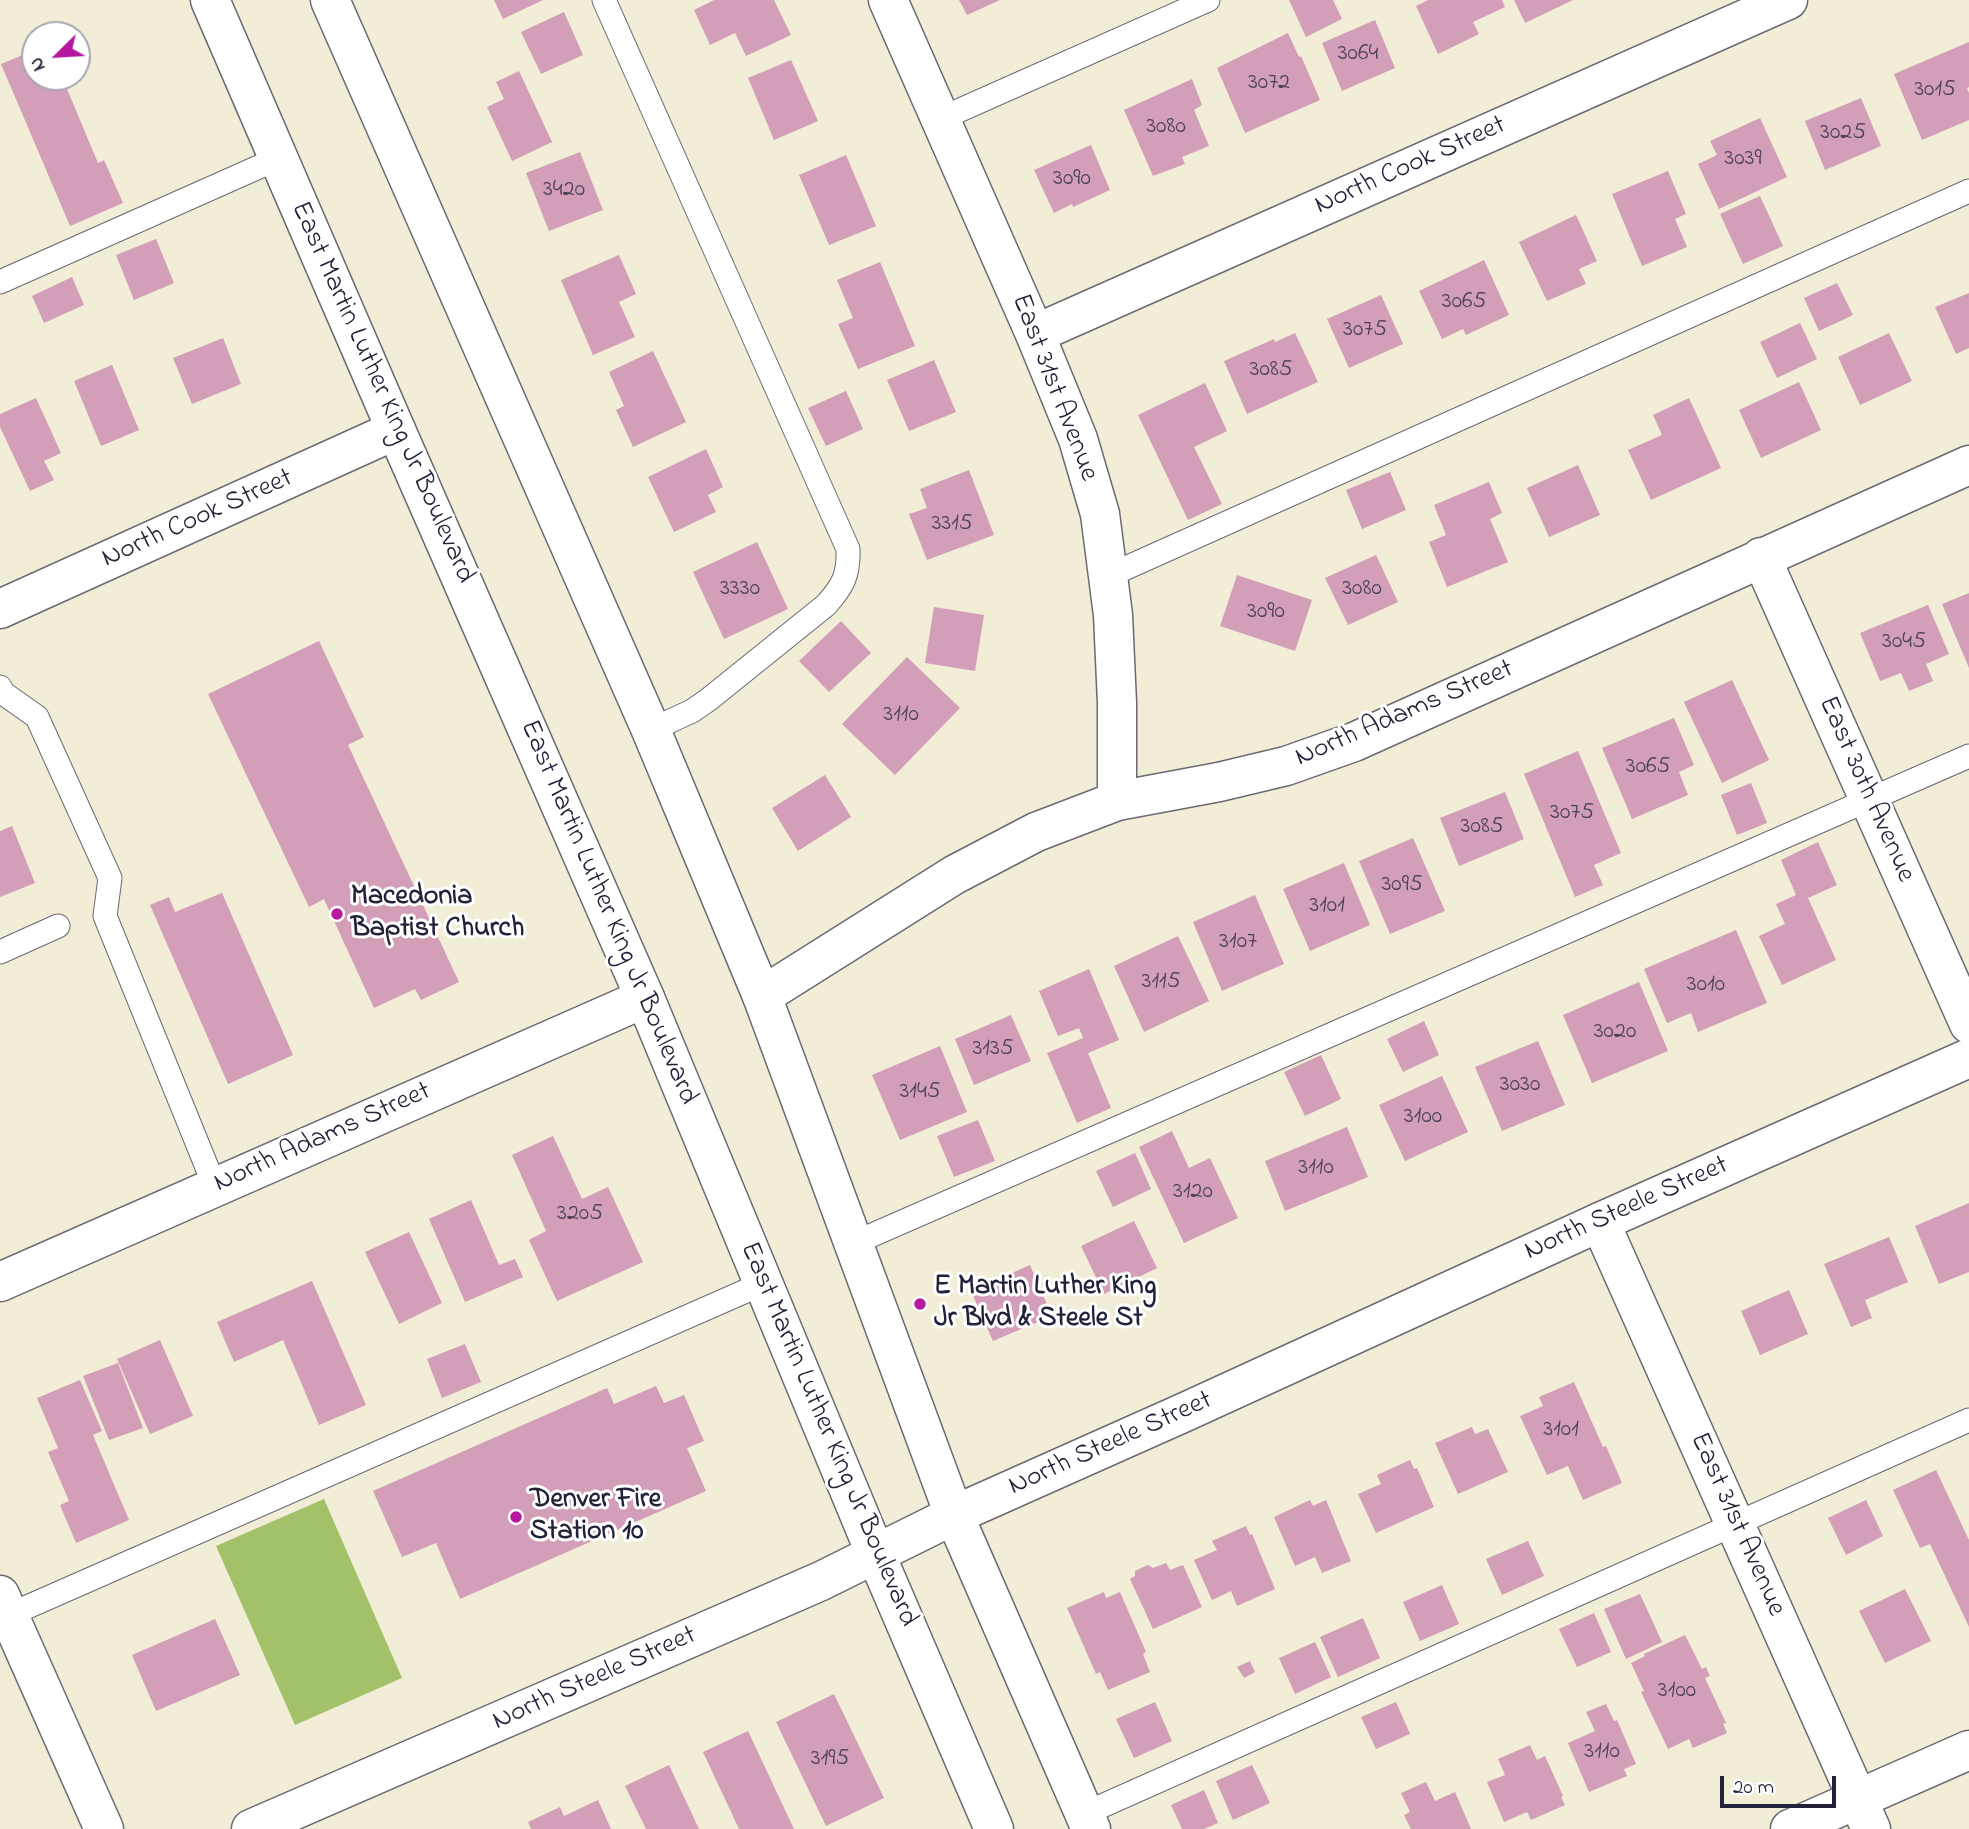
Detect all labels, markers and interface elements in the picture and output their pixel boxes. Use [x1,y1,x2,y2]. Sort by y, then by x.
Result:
north arrow [21,21,91,91]
house number: 3064 [1338,41,1378,69]
text: N [23,53,53,75]
house number: 3072 [1248,70,1290,98]
house number: 3015 [1914,77,1956,105]
street label: North Cook Street [1310,110,1512,224]
house number: 3080 [1146,114,1186,142]
house number: 3025 [1820,120,1866,148]
house number: 3039 [1724,146,1762,174]
house number: 3090 [1053,166,1091,194]
house number: 3420 [543,177,585,205]
street label: East Martin Luther King Jr Boulevard [281,197,481,589]
house number: 3065 [1442,289,1486,317]
street label: East 31st Avenue [1002,290,1104,486]
house number: 3075 [1343,317,1387,345]
house number: 3085 [1249,357,1293,385]
street label: North Cook Street [97,463,299,577]
house number: 3315 [931,511,973,539]
house number: 3330 [720,576,760,604]
house number: 3080 [1342,576,1382,604]
house number: 3090 [1247,599,1285,627]
house number: 3045 [1882,629,1926,657]
street label: North Adams Street [1291,654,1519,776]
street label: East 30th Avenue [1809,692,1921,888]
house number: 3110 [883,702,919,730]
street label: East Martin Luther King Jr Boulevard [511,716,703,1110]
house number: 3065 [1626,754,1670,782]
house number: 3075 [1550,800,1594,828]
house number: 3085 [1460,814,1504,842]
house number: 3095 [1381,872,1423,900]
place label: Macedonia Baptist Church [351,881,524,947]
house number: 3101 [1309,893,1345,921]
marker: Macedonia Baptist Church [329,906,345,922]
house number: 3107 [1219,929,1257,957]
house number: 3115 [1142,969,1180,997]
house number: 3010 [1687,972,1725,1000]
house number: 3020 [1594,1019,1636,1047]
house number: 3135 [972,1036,1014,1064]
house number: 3030 [1500,1072,1540,1100]
street label: North Adams Street [210,1076,436,1202]
house number: 3145 [899,1079,941,1107]
house number: 3100 [1404,1104,1442,1132]
street label: North Steele Street [1520,1150,1734,1270]
house number: 3110 [1298,1155,1334,1183]
house number: 3120 [1173,1179,1213,1207]
house number: 3205 [557,1201,603,1229]
street label: East Martin Luther King Jr Boulevard [731,1238,923,1632]
place label: E Martin Luther King Jr Blvd & Steele St [934,1271,1156,1337]
marker: E Martin Luther King Jr Blvd & Steele St [912,1296,928,1312]
street label: North Steele Street [1004,1385,1218,1505]
house number: 3101 [1543,1417,1579,1445]
street label: East 31st Avenue [1680,1428,1792,1622]
place label: Denver Fire Station 10 [530,1484,661,1550]
marker: Denver Fire Station 10 [508,1509,524,1525]
street label: North Steele Street [488,1620,702,1740]
house number: 3100 [1658,1678,1696,1706]
house number: 3110 [1584,1739,1620,1767]
house number: 3195 [811,1746,849,1774]
scale bar [1724,1762,1840,1806]
text: 20 m [1733,1773,1774,1803]

